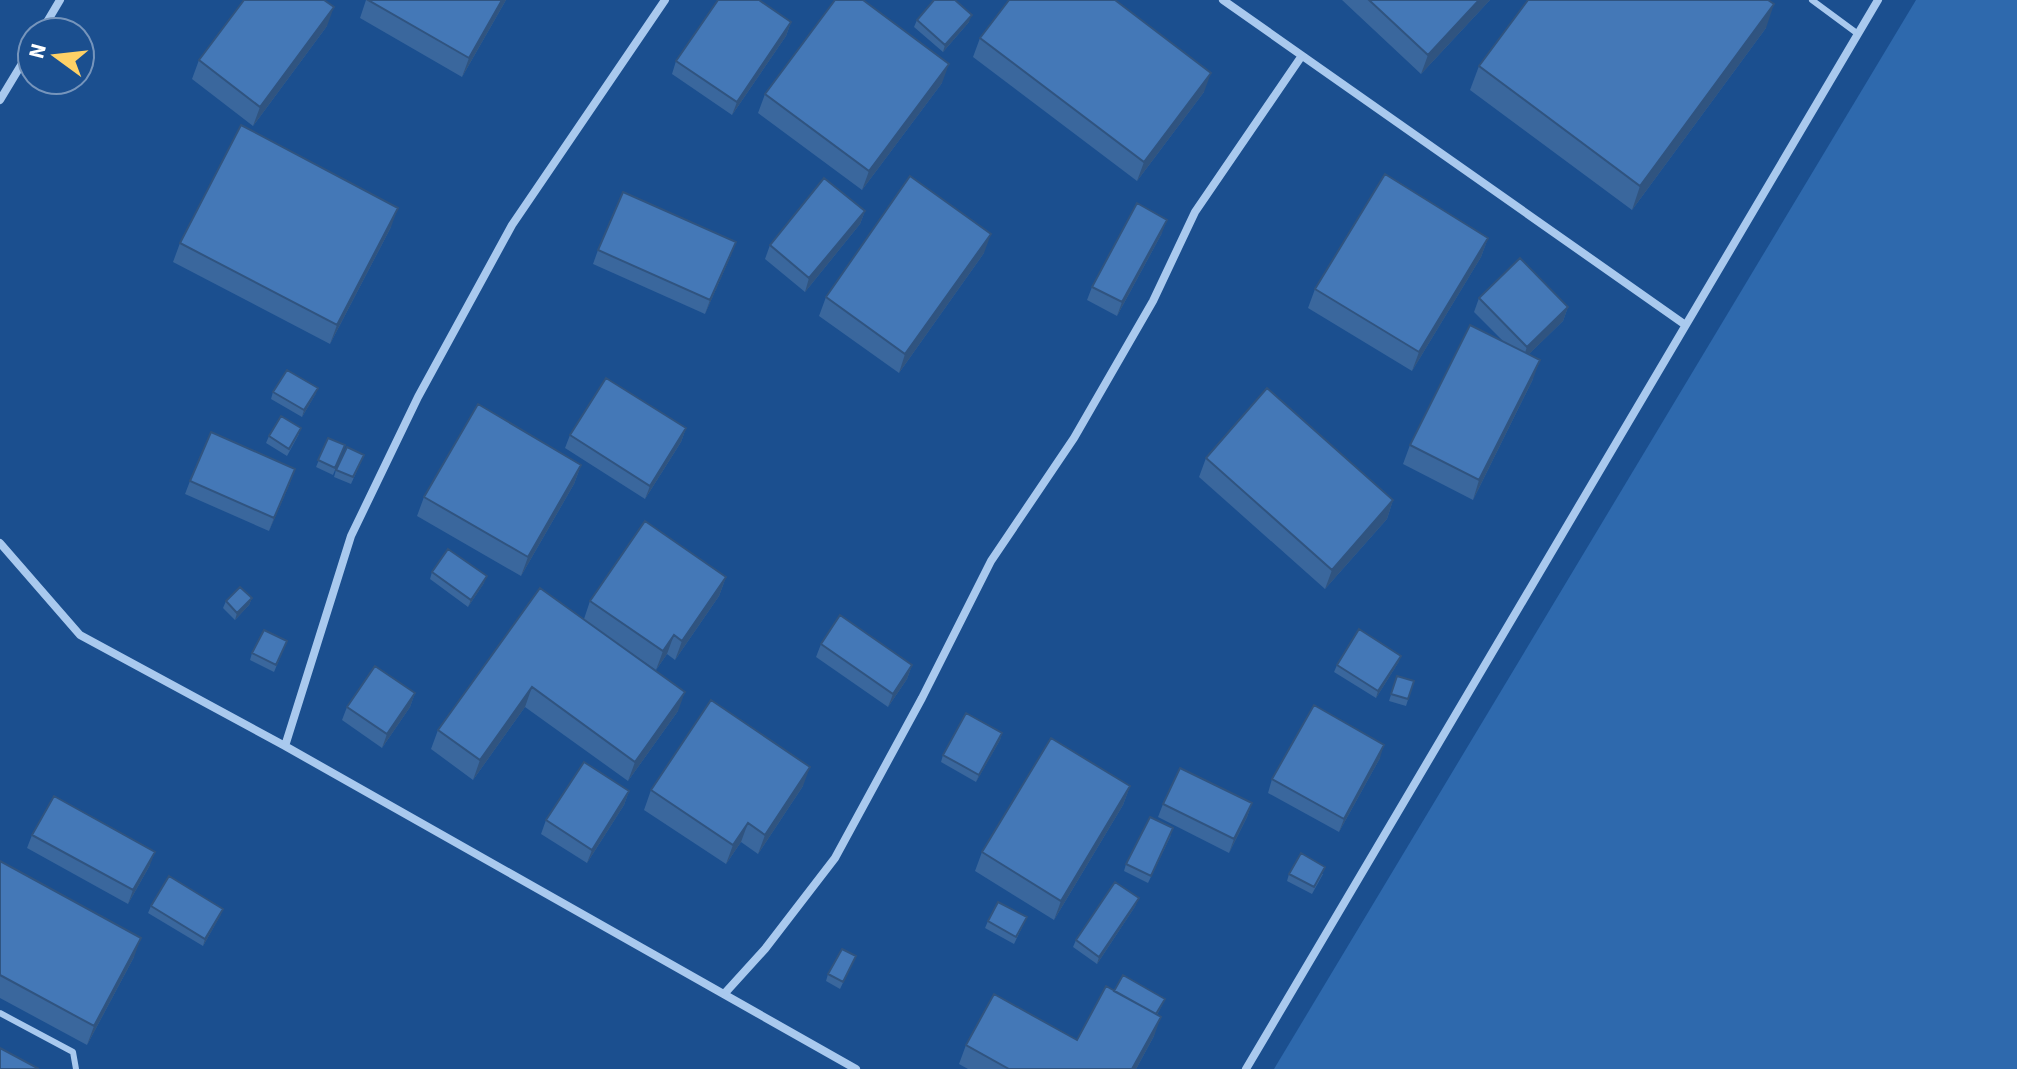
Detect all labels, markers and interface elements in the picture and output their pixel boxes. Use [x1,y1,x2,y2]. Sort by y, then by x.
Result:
north arrow [16,16,96,96]
text: N [20,40,55,62]

